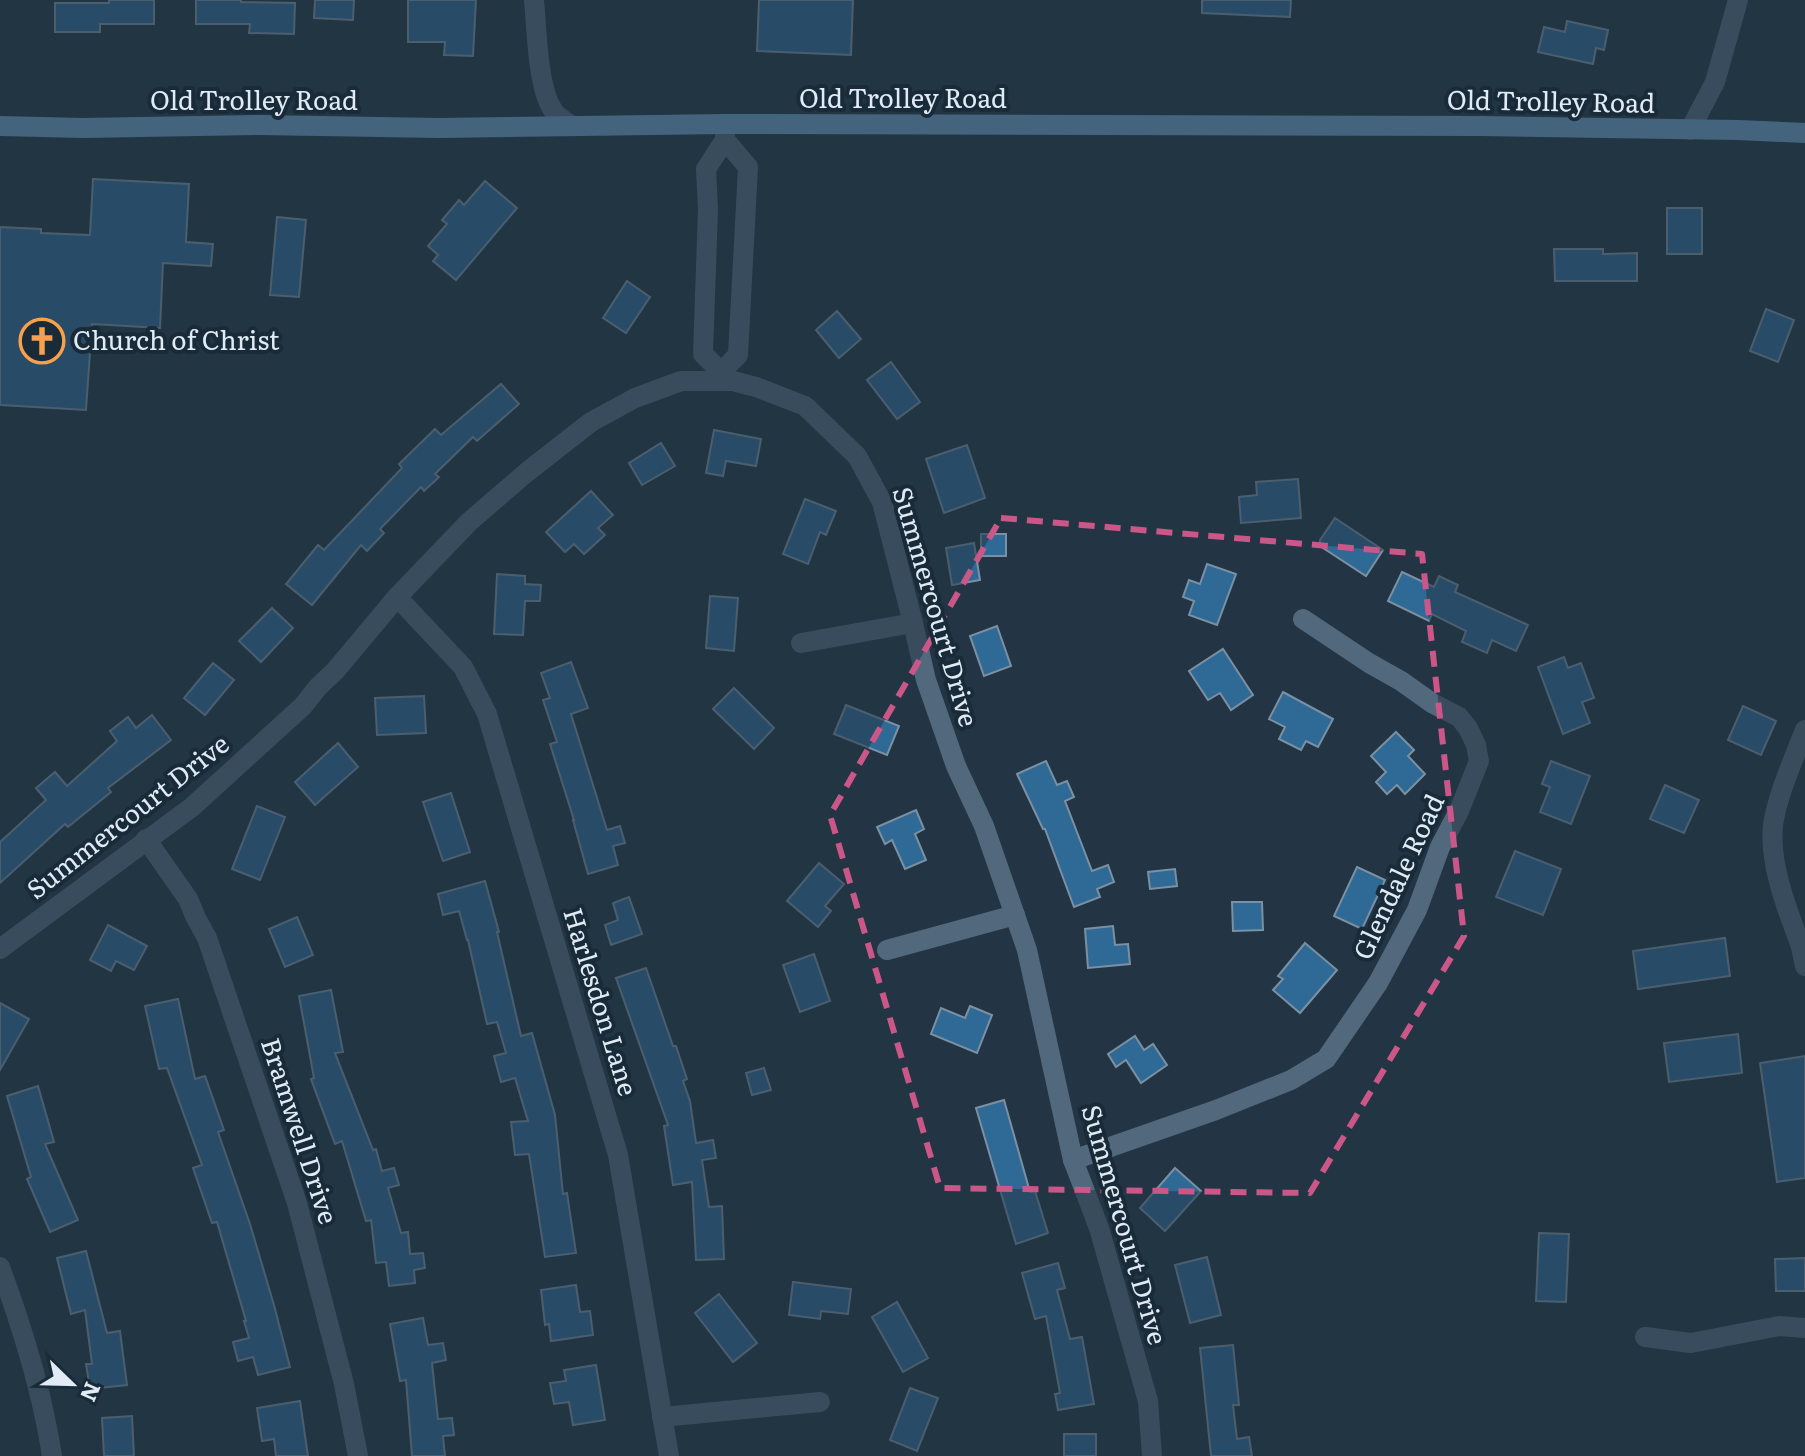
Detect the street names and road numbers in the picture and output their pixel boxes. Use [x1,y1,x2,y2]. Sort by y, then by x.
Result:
street label: Old Trolley Road [799,77,1007,116]
street label: Old Trolley Road [1447,78,1655,121]
street label: Old Trolley Road [150,79,358,118]
street label: Summercourt Drive [885,482,990,731]
street label: Summercourt Drive [17,723,236,907]
street label: Glendale Road [1341,787,1452,965]
street label: Harlesdon Lane [555,903,649,1100]
street label: Bramwell Drive [253,1032,350,1228]
street label: Summercourt Drive [1074,1100,1179,1349]

